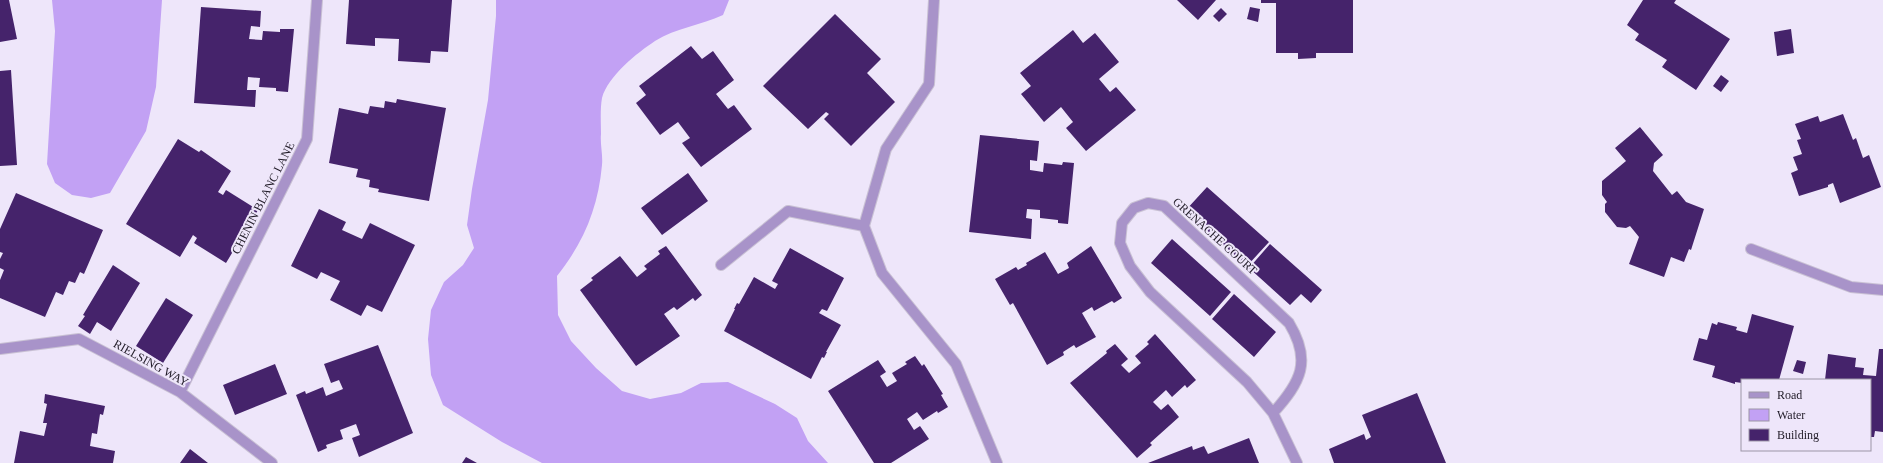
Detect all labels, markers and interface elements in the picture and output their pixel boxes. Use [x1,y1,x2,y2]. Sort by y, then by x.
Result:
street label: CHENIN BLANC LANE [229,140,297,256]
street label: GRENACHE COURT [1170,195,1260,278]
street label: RIELSING WAY [111,337,191,390]
legend [1741,379,1871,451]
text: Road [1777,388,1802,402]
text: Water [1777,408,1805,422]
text: Building [1777,428,1819,442]

